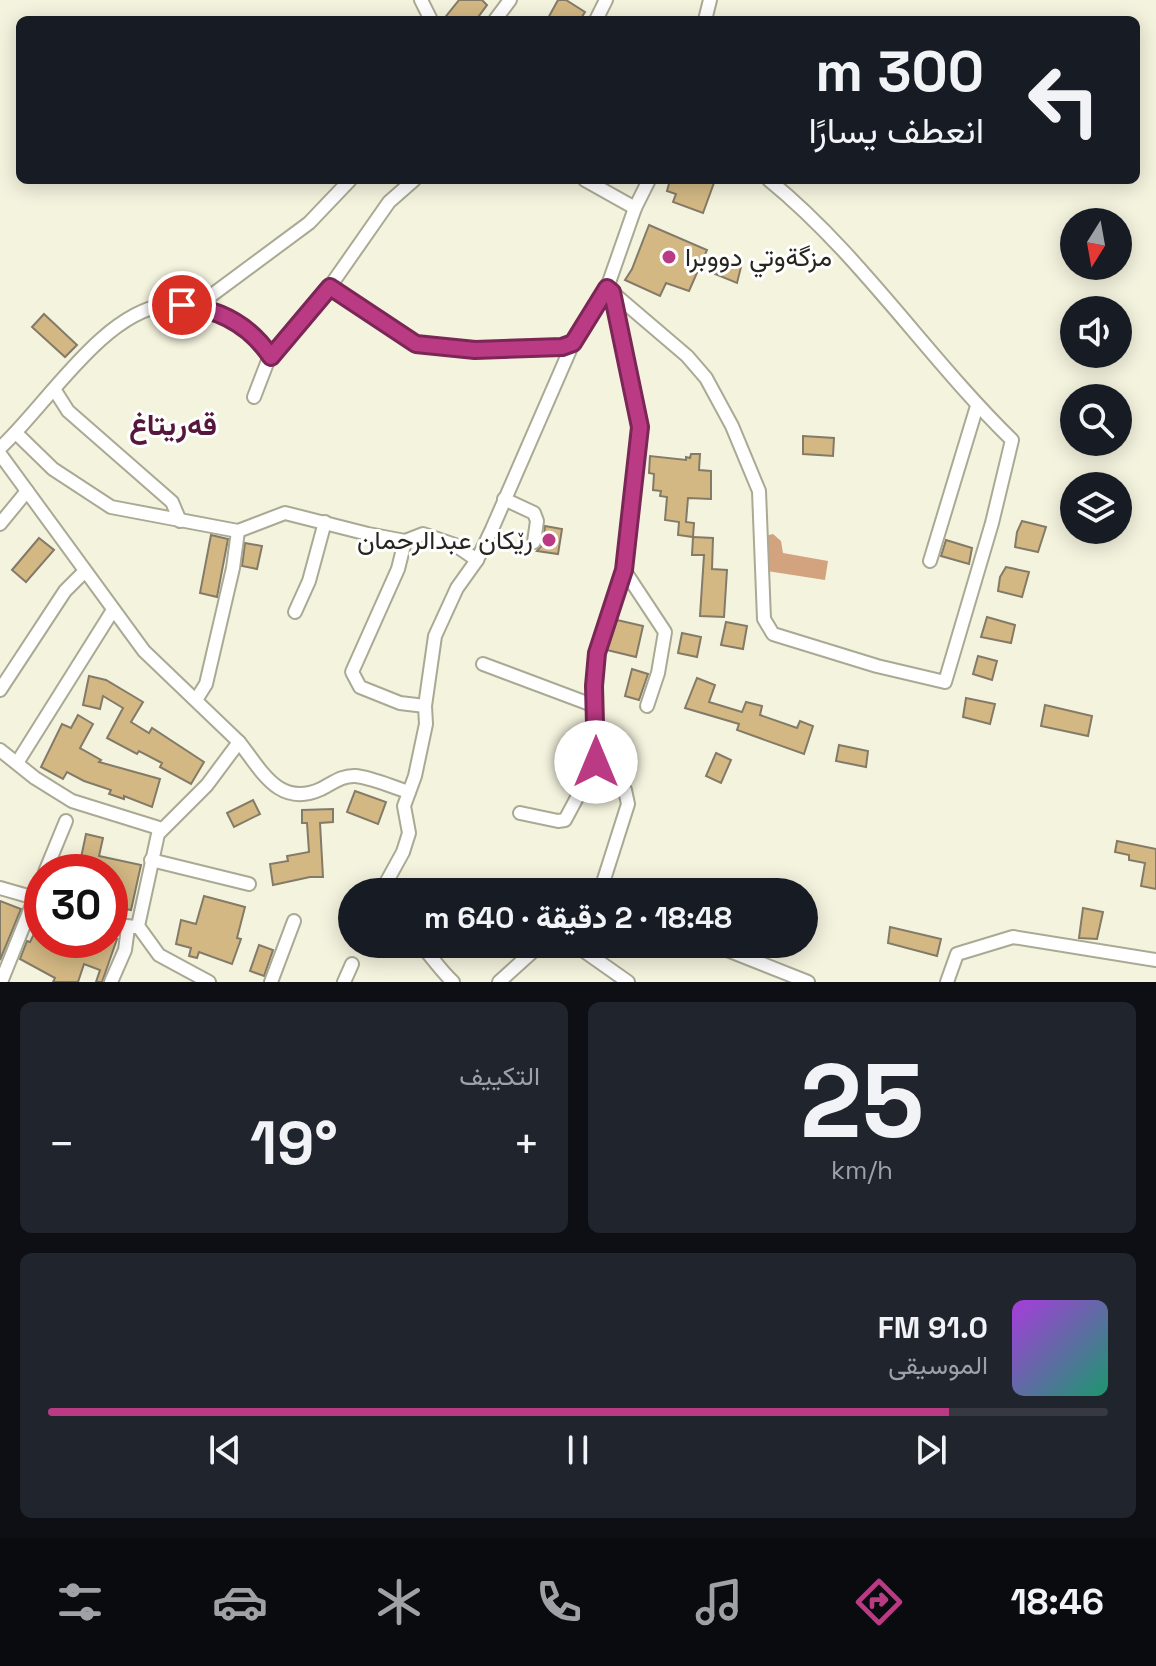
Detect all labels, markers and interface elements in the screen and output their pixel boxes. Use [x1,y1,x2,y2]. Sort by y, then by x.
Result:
text: 300 m [815,36,984,107]
icon: left [1012,48,1116,152]
text: انعطف يسارًا [809,108,984,154]
north arrow [1060,208,1132,280]
map controls [1060,208,1132,544]
place label: مزگةوتي دووبرا [685,240,832,278]
marker: مزگةوتي دووبرا [660,248,678,266]
pin [148,271,216,339]
icon: arrive [160,283,204,327]
button: sound [1060,296,1132,368]
button: search [1060,384,1132,456]
district label: قەریتاغ [129,405,217,445]
button: layers [1060,472,1132,544]
place label: رێكان عبدالرحمان [357,523,533,557]
marker: رێكان عبدالرحمان [540,531,558,549]
position arrow [554,720,638,804]
speed limit sign: 30 [24,854,128,958]
text: 18:48 · 2 دقيقة · 640 m [424,898,732,937]
text: 25 [800,1035,924,1167]
text: التكييف [459,1059,540,1093]
text: 19° [250,1105,338,1182]
text: − [48,1116,75,1172]
text: + [513,1116,540,1172]
text: km/h [831,1153,893,1187]
text: 91.0 FM [878,1308,988,1347]
text: الموسيقى [888,1348,988,1382]
icon: previous [203,1428,247,1472]
icon: pause [556,1428,600,1472]
icon: next [909,1428,953,1472]
icon: filters [52,1574,108,1630]
icon: car [212,1574,268,1630]
icon: climate [371,1574,427,1630]
icon: phone [531,1574,587,1630]
icon: music [691,1574,747,1630]
icon: directions [851,1574,907,1630]
text: 18:46 [1010,1579,1104,1625]

